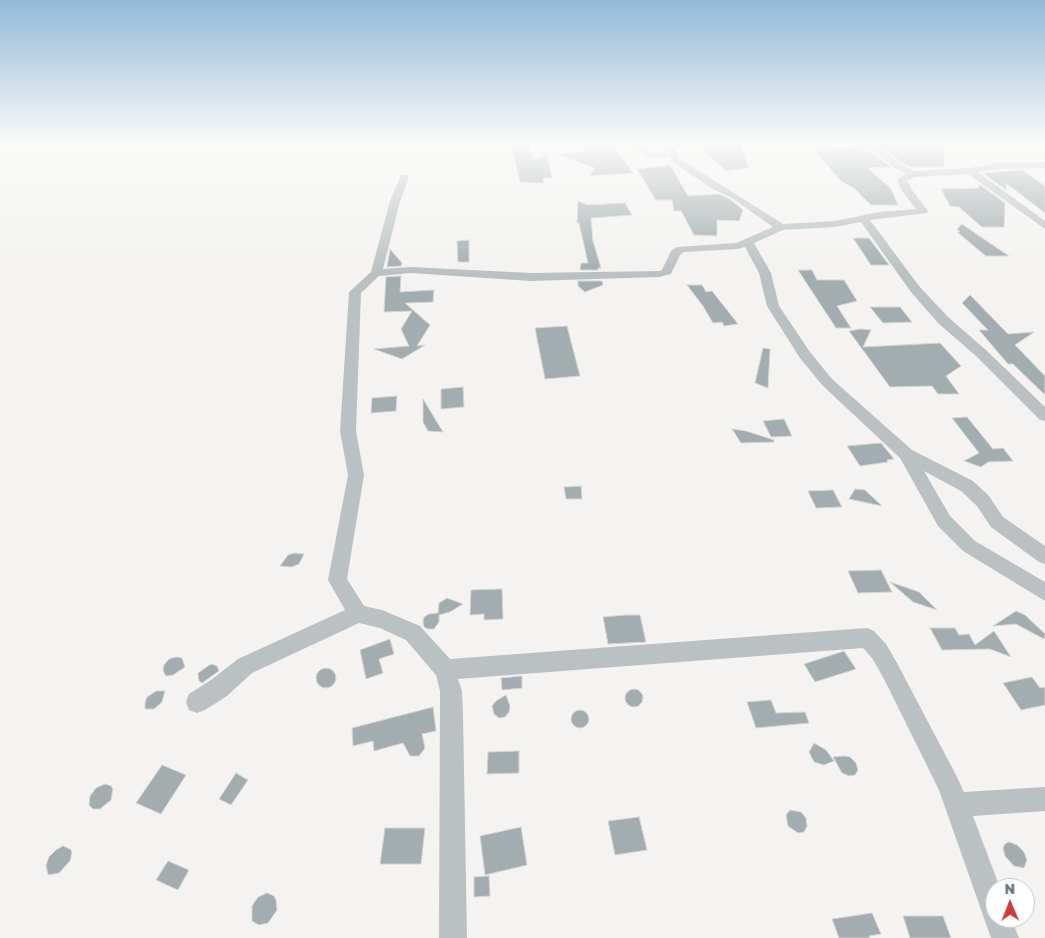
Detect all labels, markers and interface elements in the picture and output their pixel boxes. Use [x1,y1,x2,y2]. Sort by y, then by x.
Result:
north arrow [985,878,1035,928]
text: N [1004,880,1015,897]

